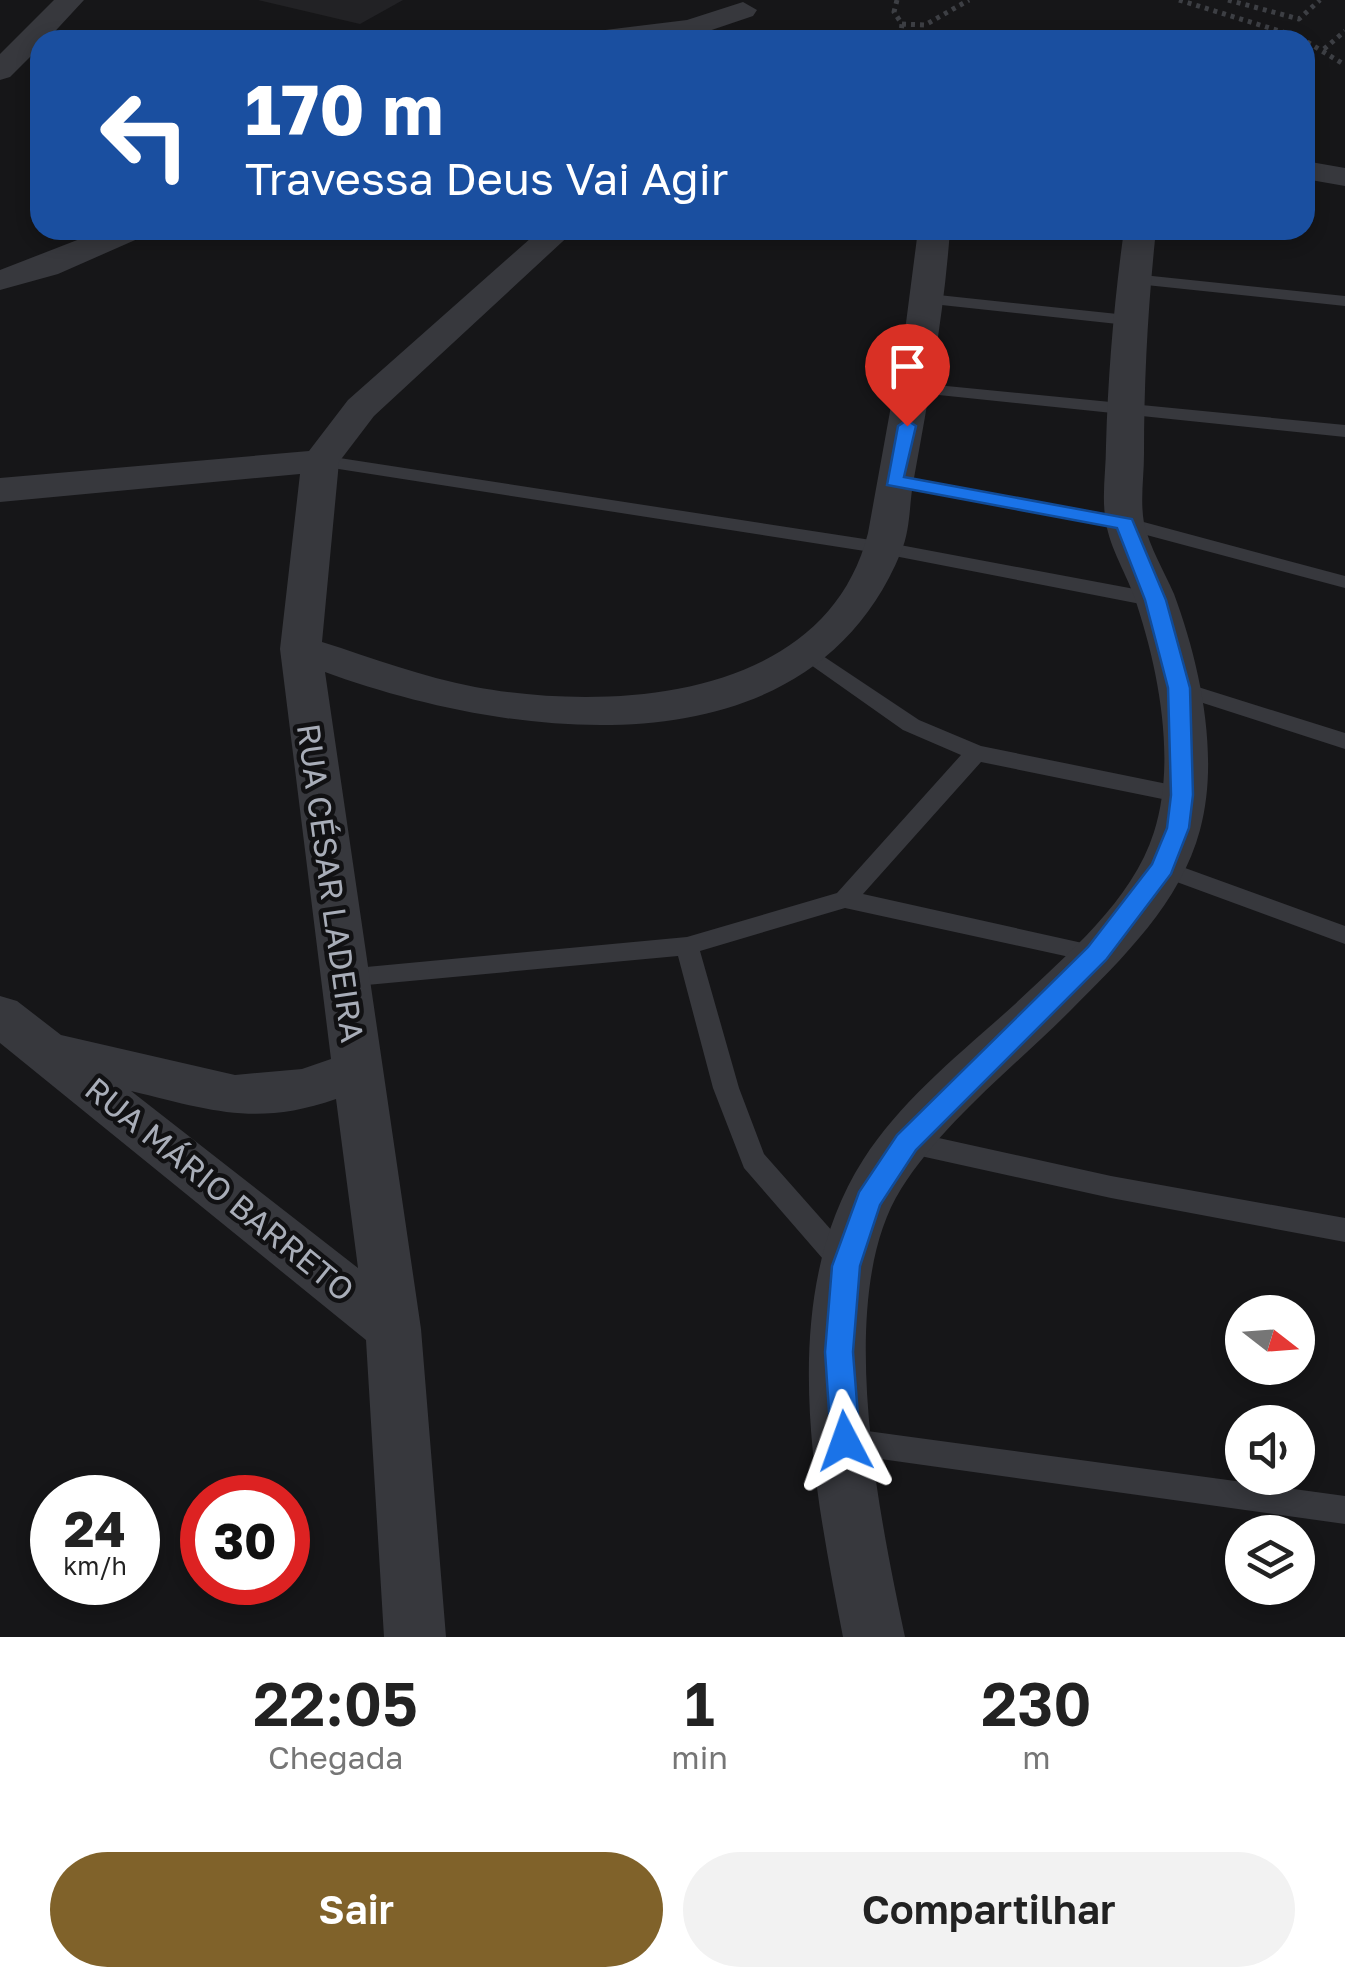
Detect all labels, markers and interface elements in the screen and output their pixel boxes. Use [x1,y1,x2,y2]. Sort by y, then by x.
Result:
text: 170 m [245,66,443,150]
icon: left [80,70,210,200]
text: Travessa Deus Vai Agir [245,151,728,205]
pin [865,324,950,427]
icon: arrive [880,339,935,394]
street label: RUA CÉSAR LADEIRA [290,721,372,1045]
street label: RUA MÁRIO BARRETO [78,1069,362,1309]
north arrow [1225,1295,1315,1385]
map controls [1225,1295,1315,1605]
position arrow [793,1389,897,1493]
button: sound [1225,1405,1315,1495]
speed limit sign: 30 [180,1475,310,1605]
text: 24 [64,1498,126,1558]
button: layers [1225,1515,1315,1605]
text: km/h [63,1550,127,1581]
text: 22:05 [253,1667,418,1739]
text: 1 [684,1667,715,1739]
text: 230 [981,1667,1092,1739]
text: Chegada [268,1738,403,1776]
text: min [671,1738,728,1776]
text: m [1022,1738,1051,1776]
button: Sair [50,1852,663,1967]
button: Compartilhar [683,1852,1295,1967]

